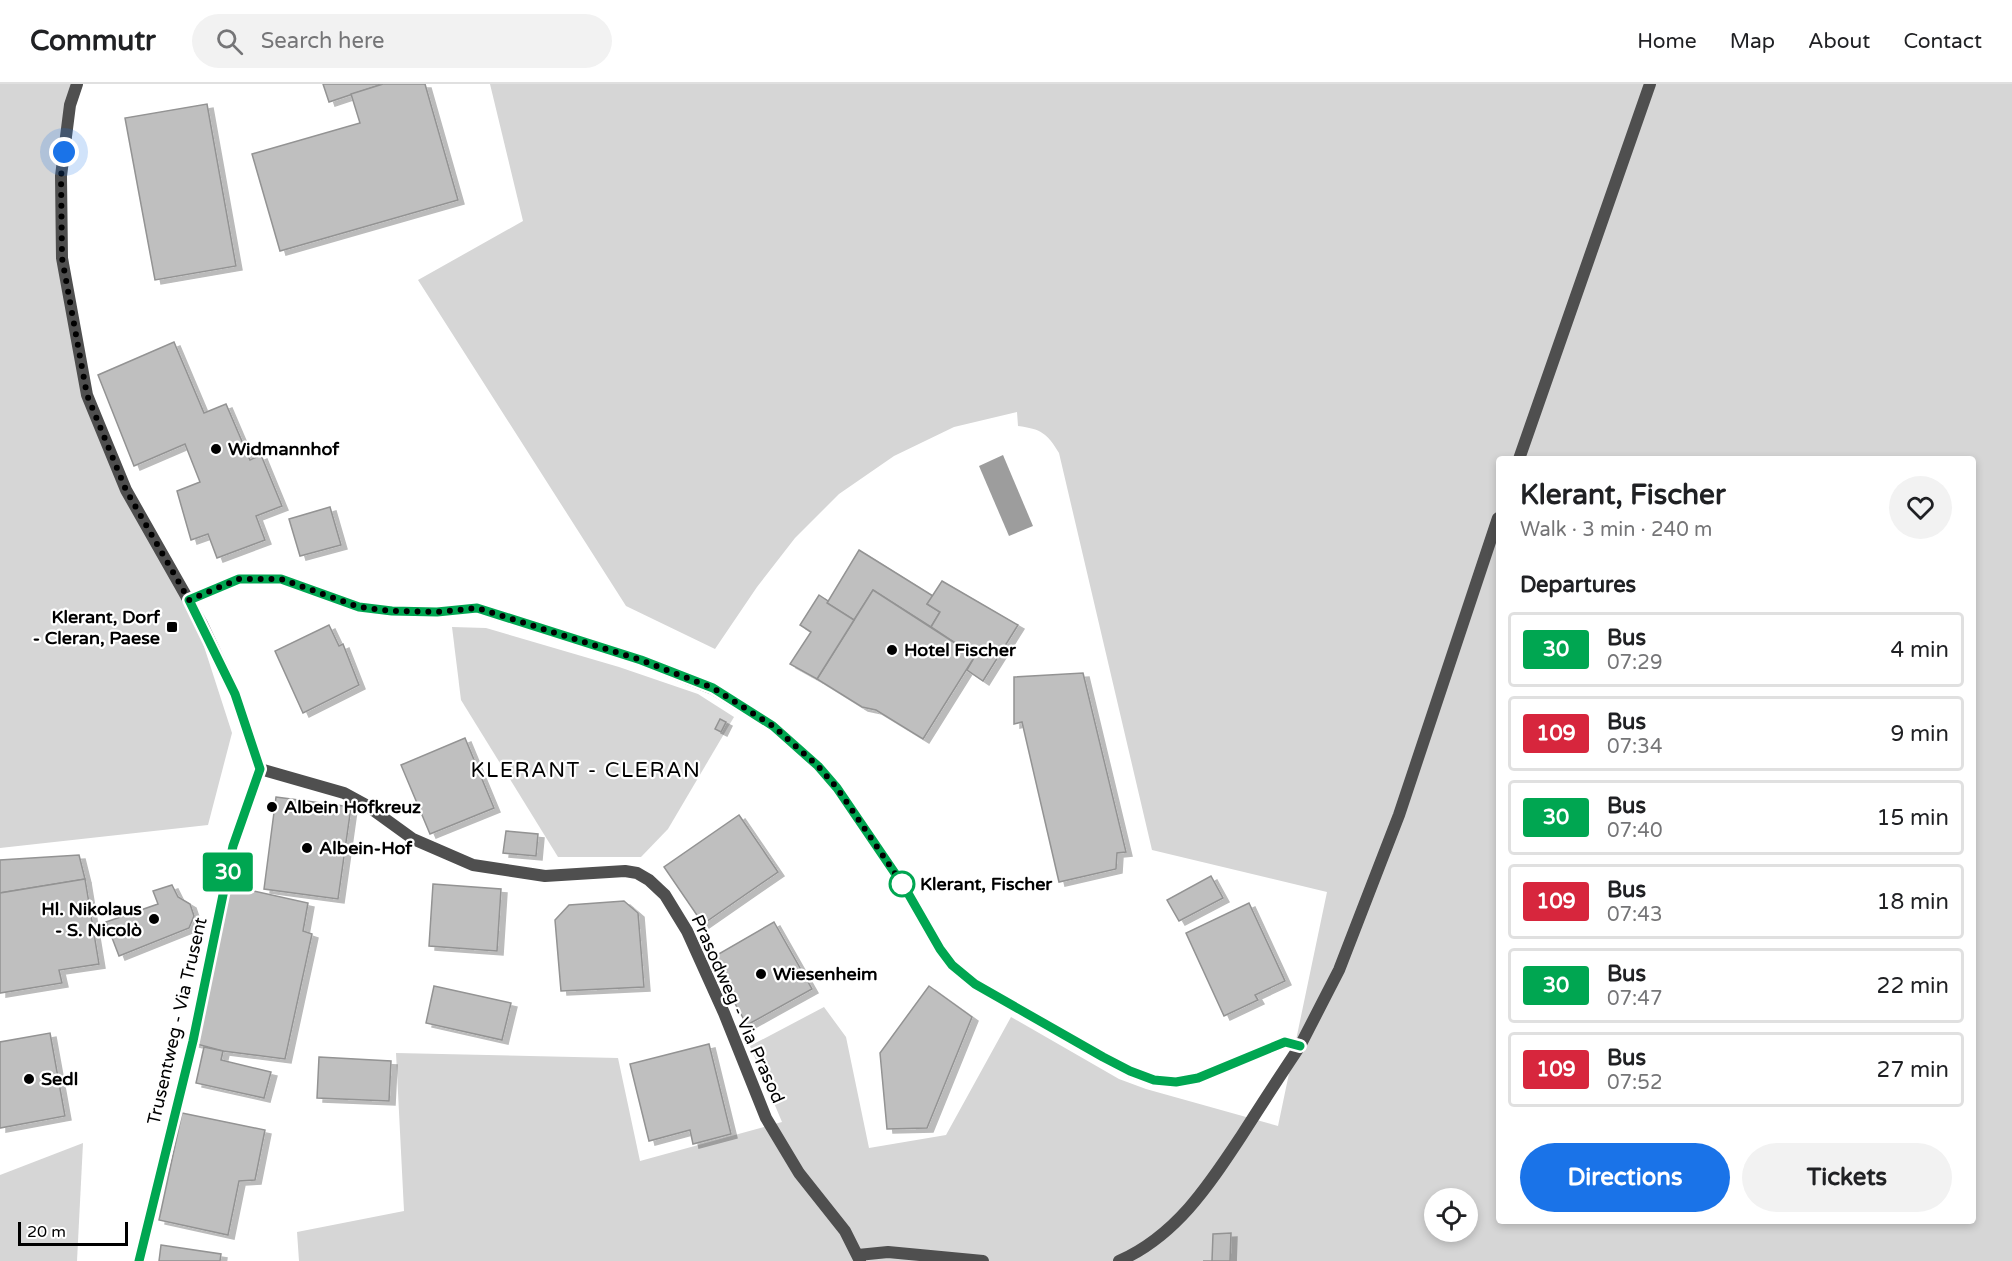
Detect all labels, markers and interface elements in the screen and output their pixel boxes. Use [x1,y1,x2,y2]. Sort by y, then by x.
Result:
search box [192,14,612,68]
text: Commutr [30,24,156,58]
icon: search [213,25,246,58]
text: Search here [261,28,385,54]
text: Home [1637,29,1697,54]
text: Map [1730,29,1775,54]
text: About [1808,29,1870,54]
text: Contact [1903,29,1982,54]
your location [49,137,79,167]
place label: Widmannhof [228,438,340,460]
marker: Widmannhof [209,442,223,456]
button: heart [1889,476,1952,539]
text: Klerant, Fischer [1520,478,1726,512]
text: Walk · 3 min · 240 m [1520,518,1712,542]
text: Departures [1520,572,1636,598]
place label: Klerant, Dorf - Cleran, Paese [33,606,161,649]
marker: Klerant, Dorf - Cleran, Paese [165,620,179,634]
text: Bus [1607,625,1646,651]
text: 30 [1543,637,1569,662]
text: 4 min [1890,637,1949,663]
place label: Hotel Fischer [904,639,1017,661]
marker: Hotel Fischer [885,643,899,657]
text: 07:29 [1607,651,1662,675]
text: Bus [1607,709,1646,735]
text: 109 [1536,721,1576,746]
text: 9 min [1890,721,1949,747]
text: 07:34 [1607,735,1662,759]
district label: KLERANT - CLERAN [471,758,701,783]
text: Bus [1607,793,1646,819]
place label: Albein Hofkreuz [284,796,421,818]
marker: Albein Hofkreuz [265,800,279,814]
text: 30 [1543,805,1569,830]
text: 15 min [1877,805,1949,831]
text: 07:40 [1607,819,1662,843]
place label: Albein-Hof [319,837,413,859]
marker: Albein-Hof [300,841,314,855]
line badge: 30 [201,852,255,892]
text: 30 [215,860,241,885]
marker: Klerant, Fischer [889,871,915,897]
place label: Klerant, Fischer [920,873,1053,895]
text: Bus [1607,877,1646,903]
text: 109 [1536,889,1576,914]
text: 18 min [1877,889,1949,915]
place label: Hl. Nikolaus - S. Nicolò [41,898,142,941]
text: 07:43 [1607,903,1662,927]
street label: Prasodweg - Via Prasod [687,911,789,1107]
marker: Hl. Nikolaus - S. Nicolò [147,912,161,926]
street label: Trusentweg - Via Trusent [142,915,212,1127]
text: Bus [1607,961,1646,987]
place label: Wiesenheim [773,963,878,985]
marker: Wiesenheim [754,967,768,981]
text: 30 [1543,973,1569,998]
text: 22 min [1877,973,1949,999]
text: 07:47 [1607,987,1662,1011]
text: Bus [1607,1045,1646,1071]
text: 109 [1536,1057,1576,1082]
text: 27 min [1877,1057,1949,1083]
place label: Sedl [41,1068,78,1090]
text: 07:52 [1607,1071,1662,1095]
marker: Sedl [22,1072,36,1086]
button: Directions [1520,1143,1730,1212]
button: Tickets [1742,1143,1952,1212]
map controls [1424,1188,1478,1242]
button: locate [1424,1188,1478,1242]
scale bar [18,1219,128,1246]
text: 20 m [27,1222,66,1242]

